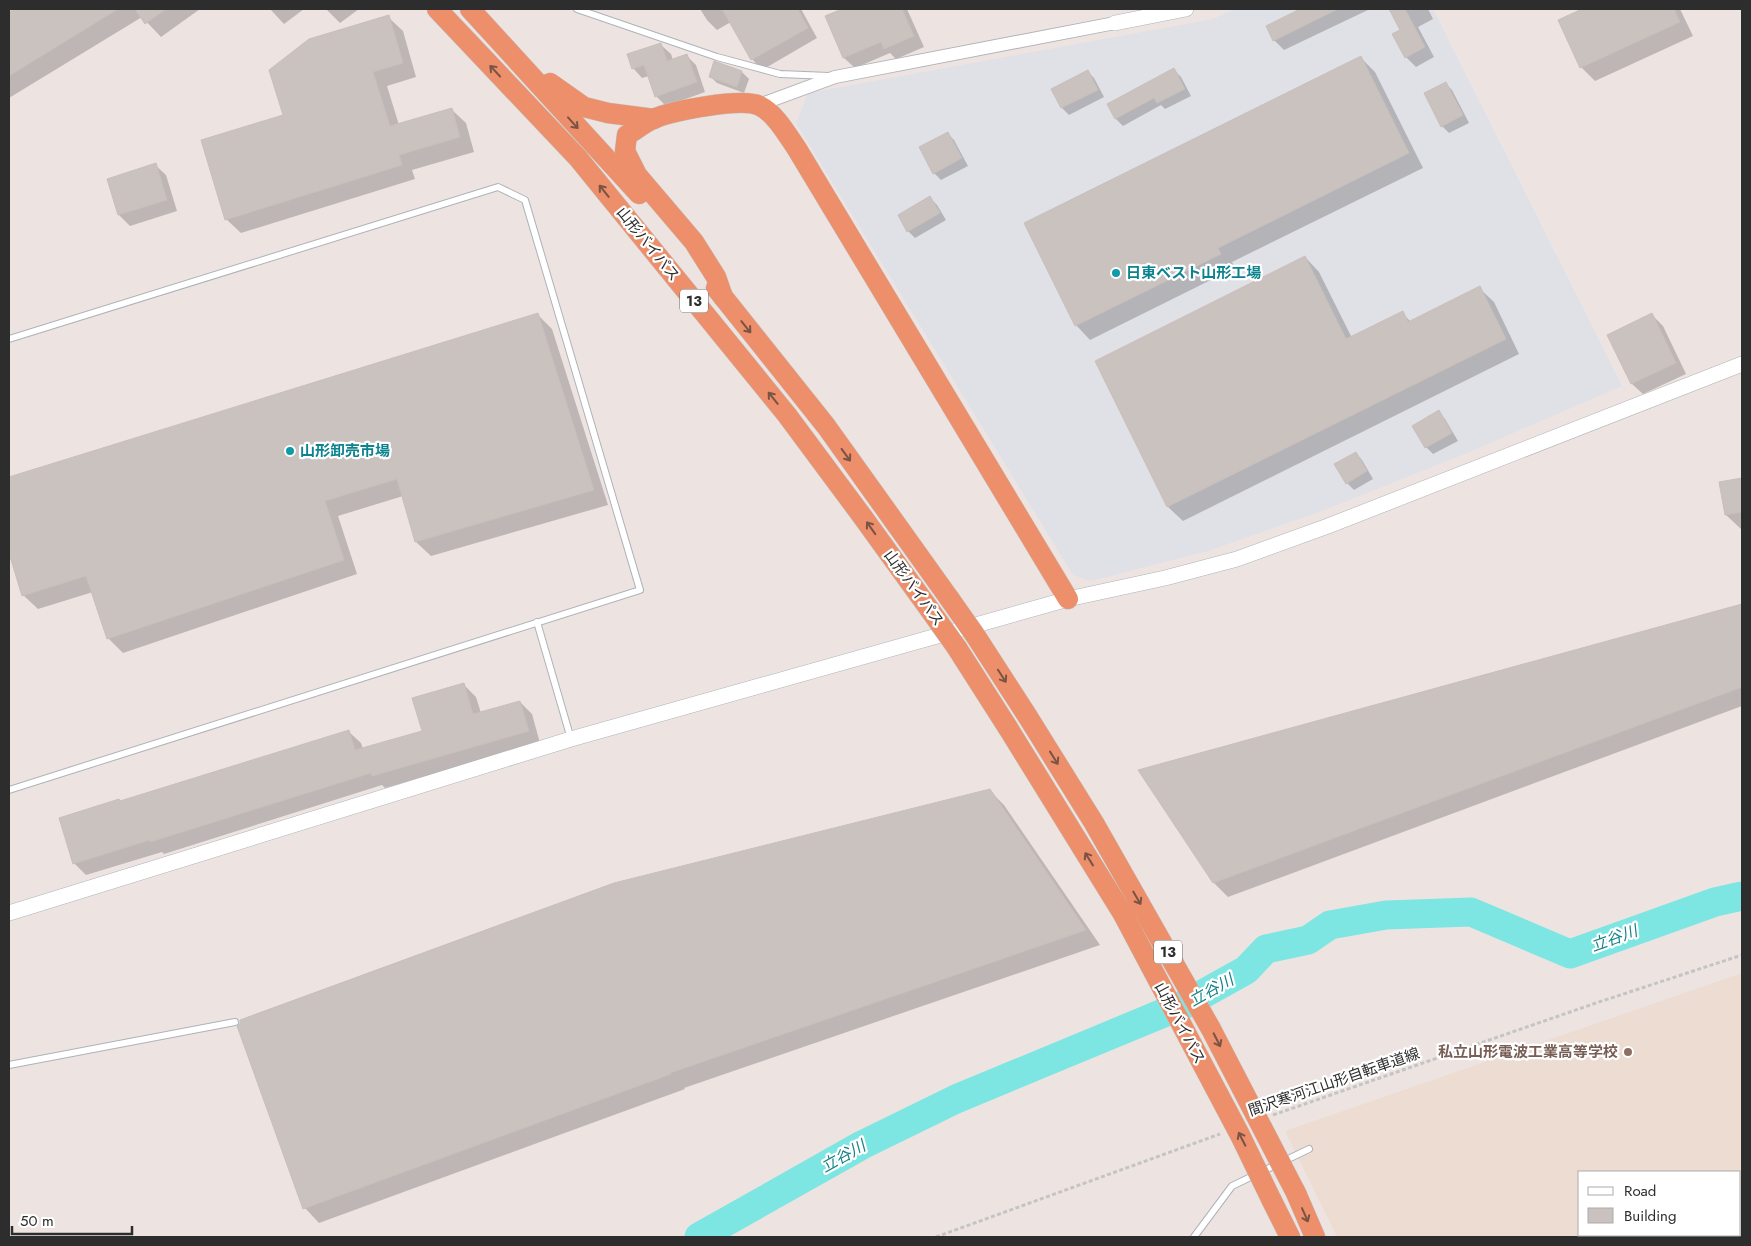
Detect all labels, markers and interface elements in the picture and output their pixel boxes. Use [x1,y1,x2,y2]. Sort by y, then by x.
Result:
one-way arrow [489,64,501,77]
one-way arrow [568,116,579,129]
one-way arrow [599,185,610,198]
street label: 山形バイパス [611,202,685,286]
place label: 日東ベスト山形工場 [1126,262,1261,284]
marker: 日東ベスト山形工場 [1110,267,1122,279]
road number: 13 [680,290,708,312]
one-way arrow [741,320,752,333]
one-way arrow [768,392,779,405]
place label: 山形卸売市場 [300,440,390,462]
marker: 山形卸売市場 [284,445,296,457]
one-way arrow [841,448,852,461]
one-way arrow [866,521,876,535]
street label: 山形バイパス [879,545,949,631]
one-way arrow [997,669,1007,683]
one-way arrow [1049,751,1059,765]
one-way arrow [1083,852,1093,866]
one-way arrow [1133,890,1143,905]
water label: 立谷川 [1588,918,1642,957]
road number: 13 [1154,940,1182,964]
water label: 立谷川 [1184,967,1239,1012]
street label: 山形バイパス [1149,978,1211,1068]
one-way arrow [1212,1032,1222,1047]
place label: 私立山形電波工業高等学校 [1438,1041,1618,1063]
street label: 間沢寒河江山形自転車道線 [1245,1042,1423,1122]
marker: 私立山形電波工業高等学校 [1622,1046,1634,1058]
one-way arrow [1237,1132,1247,1147]
water label: 立谷川 [816,1133,871,1178]
legend [1578,1171,1741,1236]
text: Road [1624,1180,1656,1202]
scale bar [12,1204,132,1236]
text: Building [1624,1205,1676,1227]
one-way arrow [1301,1207,1311,1222]
text: 50 m [20,1210,54,1232]

